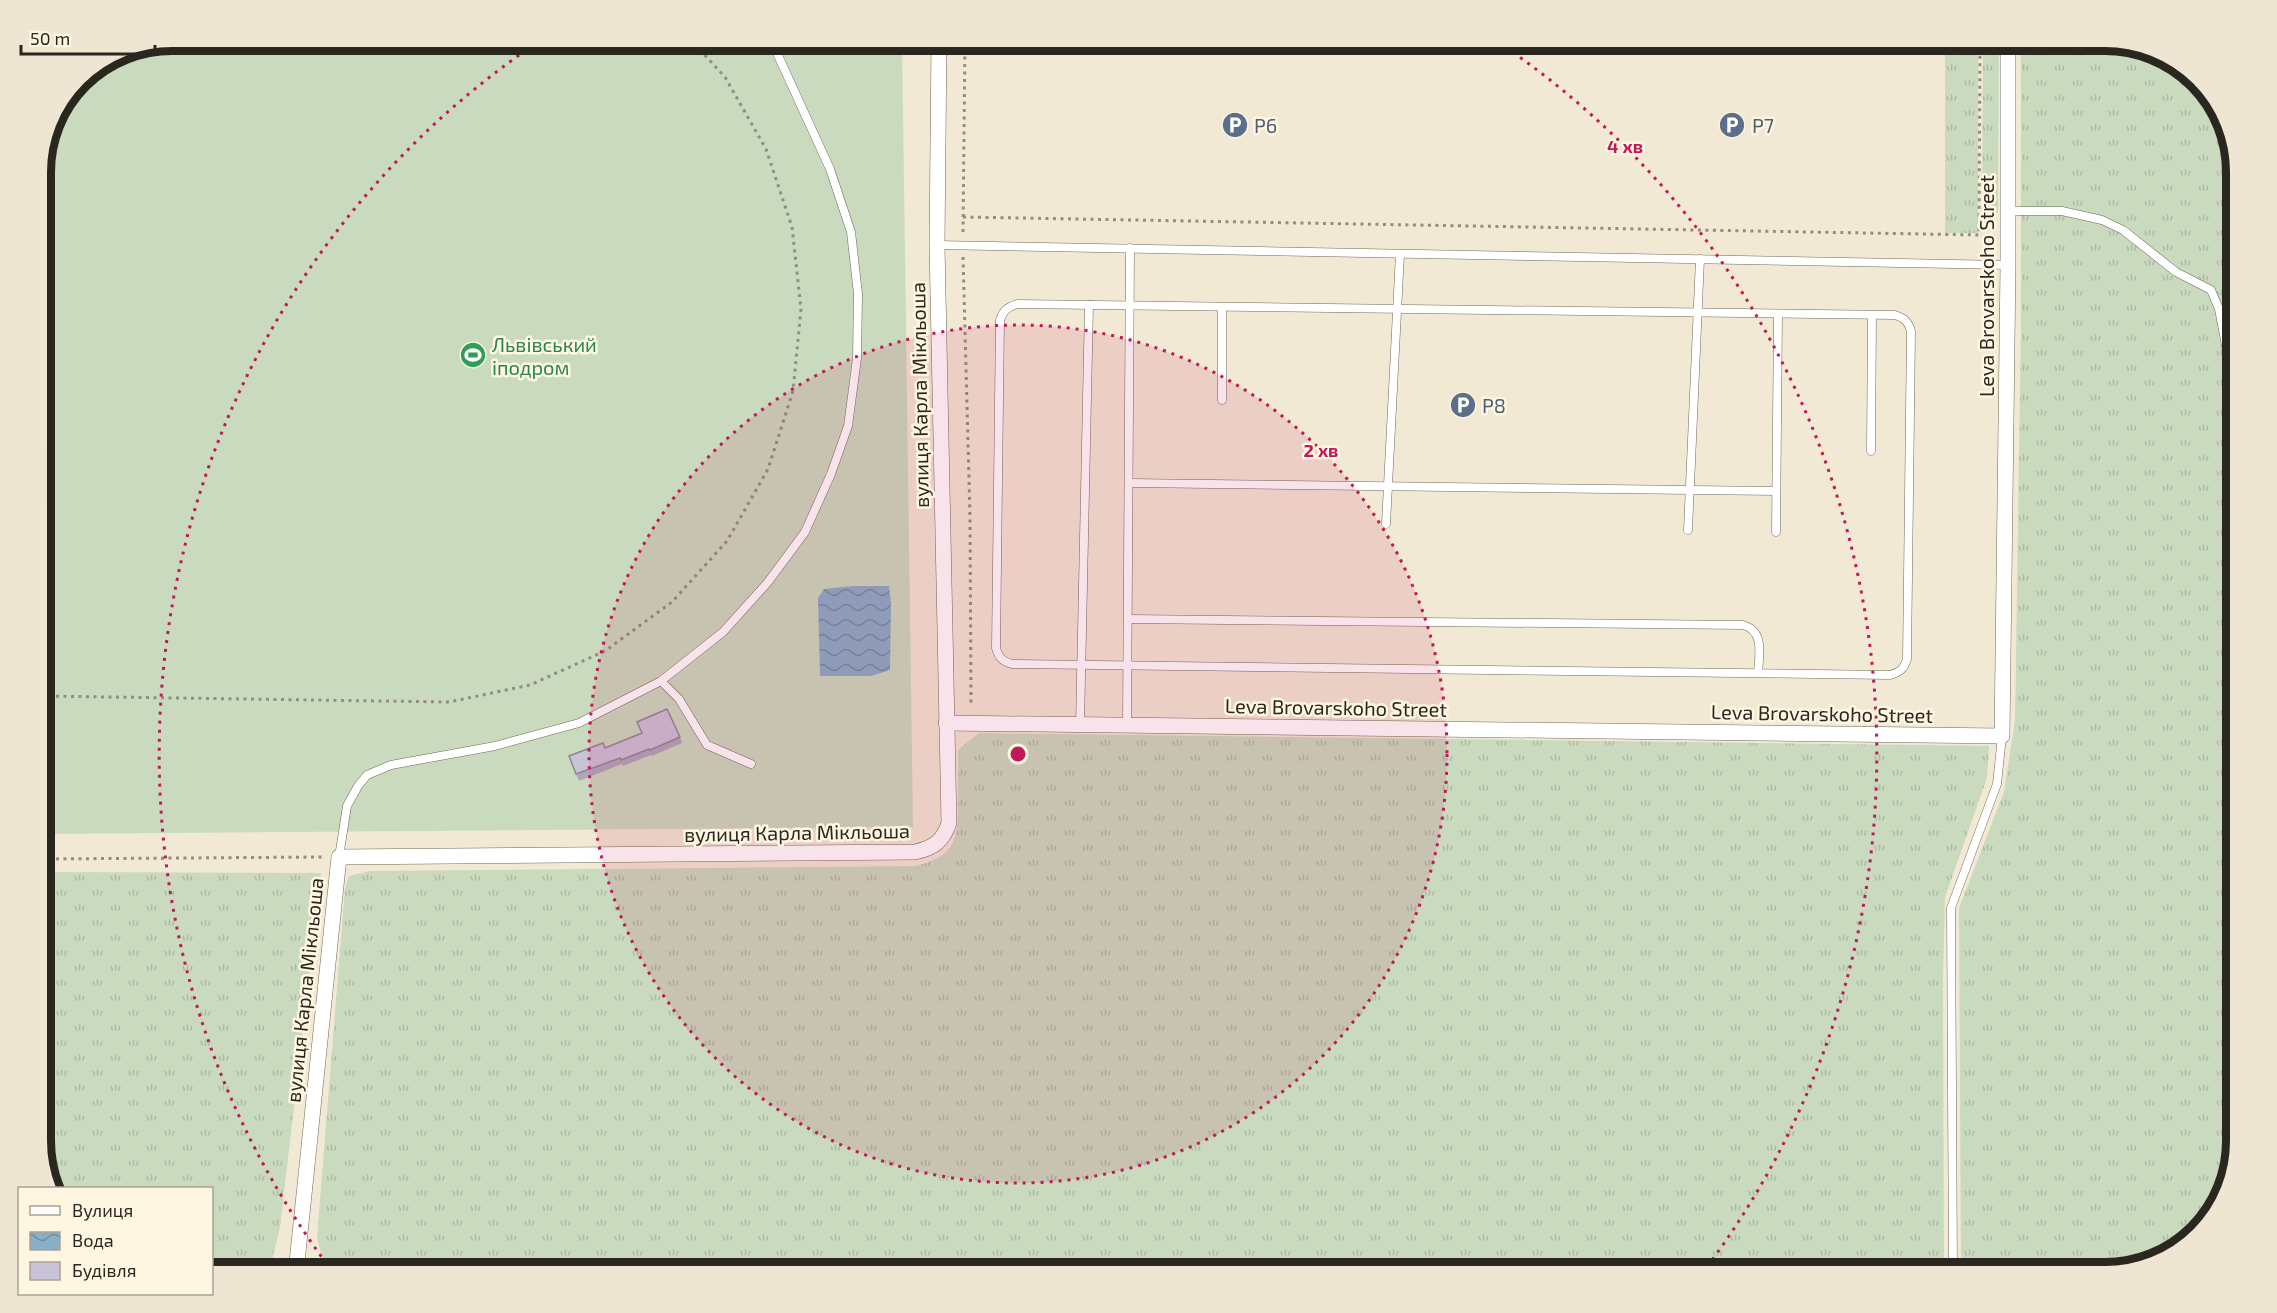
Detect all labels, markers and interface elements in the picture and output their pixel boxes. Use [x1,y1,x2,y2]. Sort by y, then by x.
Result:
scale bar [21,18,154,56]
text: 50 m [30,27,70,49]
parking icon: P6 [1220,110,1250,140]
parking icon: P7 [1717,110,1747,140]
place label: P6 [1254,113,1277,137]
place label: P7 [1752,113,1774,137]
text: 4 хв [1607,135,1643,157]
street label: Leva Brovarskoho Street [1974,175,1998,397]
street label: вулиця Карла Мікльоша [905,282,934,508]
place label: Львівський іподром [492,332,597,379]
sports icon: Львівський іподром [458,340,488,370]
parking icon: P8 [1448,390,1478,420]
place label: P8 [1482,393,1506,417]
text: 2 хв [1304,439,1338,461]
street label: Leva Brovarskoho Street [1225,693,1448,721]
street label: Leva Brovarskoho Street [1711,699,1934,727]
centre of rings [1008,744,1028,764]
street label: вулиця Карла Мікльоша [684,818,910,847]
street label: вулиця Карла Мікльоша [280,876,329,1104]
legend [18,1187,213,1295]
text: Вулиця [72,1199,133,1221]
text: Вода [72,1229,114,1251]
text: Будівля [72,1259,136,1281]

